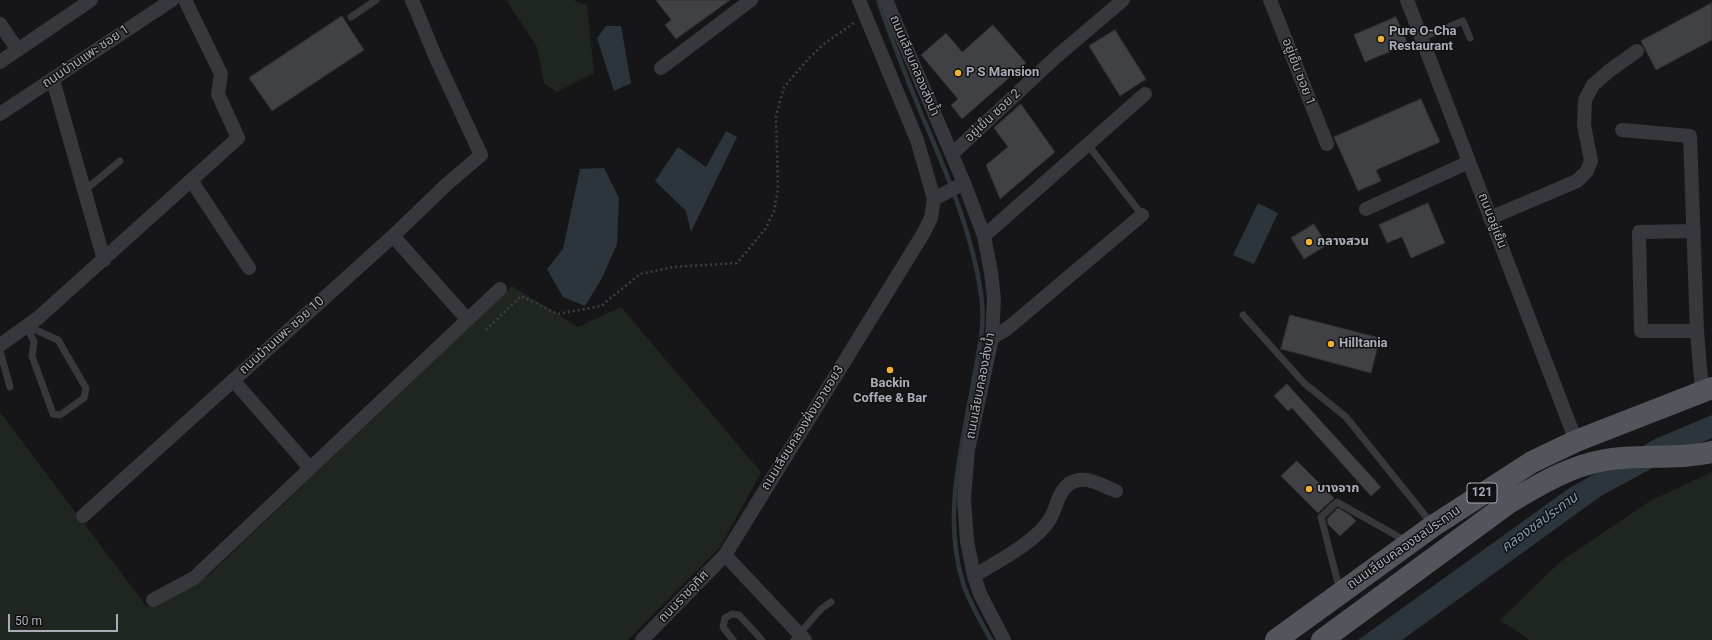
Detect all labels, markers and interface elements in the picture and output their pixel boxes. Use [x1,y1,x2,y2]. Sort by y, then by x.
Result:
street label: ถนนเลียบคลองส่งน้ำ [886,13,942,119]
street label: ถนนบ้านแพะ ซอย 1 [40,22,132,92]
place label: Pure O-Cha Restaurant [1389,24,1456,55]
marker: Pure O-Cha Restaurant [1376,34,1386,44]
street label: อยู่เย็น ซอย 1 [1278,36,1318,108]
place label: P S Mansion [966,65,1039,81]
marker: P S Mansion [953,68,963,78]
street label: อยู่เย็น ซอย 2 [962,86,1024,146]
street label: ถนนอยู่เย็น [1474,191,1510,251]
place label: กลางสวน [1317,234,1369,250]
marker: กลางสวน [1304,237,1314,247]
street label: ถนนบ้านแพะ ซอย 10 [236,294,328,378]
street label: ถนนเลียบคลองส่งน้ำ [963,332,999,440]
place label: Hilltania [1339,336,1388,352]
marker: Hilltania [1326,339,1336,349]
street label: ถนนเลียบคลองฝั่งขวาซอย3 [758,363,848,493]
marker: Backin Coffee & Bar [885,365,895,375]
place label: Backin Coffee & Bar [853,376,927,407]
place label: บางจาก [1317,481,1359,497]
road number: 121 [1467,483,1497,503]
marker: บางจาก [1304,484,1314,494]
water label: คลองชลประทาน [1498,490,1582,556]
street label: ถนนเลียบคลองชลประทาน [1344,503,1464,593]
street label: ถนนราชอุทิศ [655,568,713,626]
scale bar [10,606,120,632]
text: 50 m [15,614,42,628]

